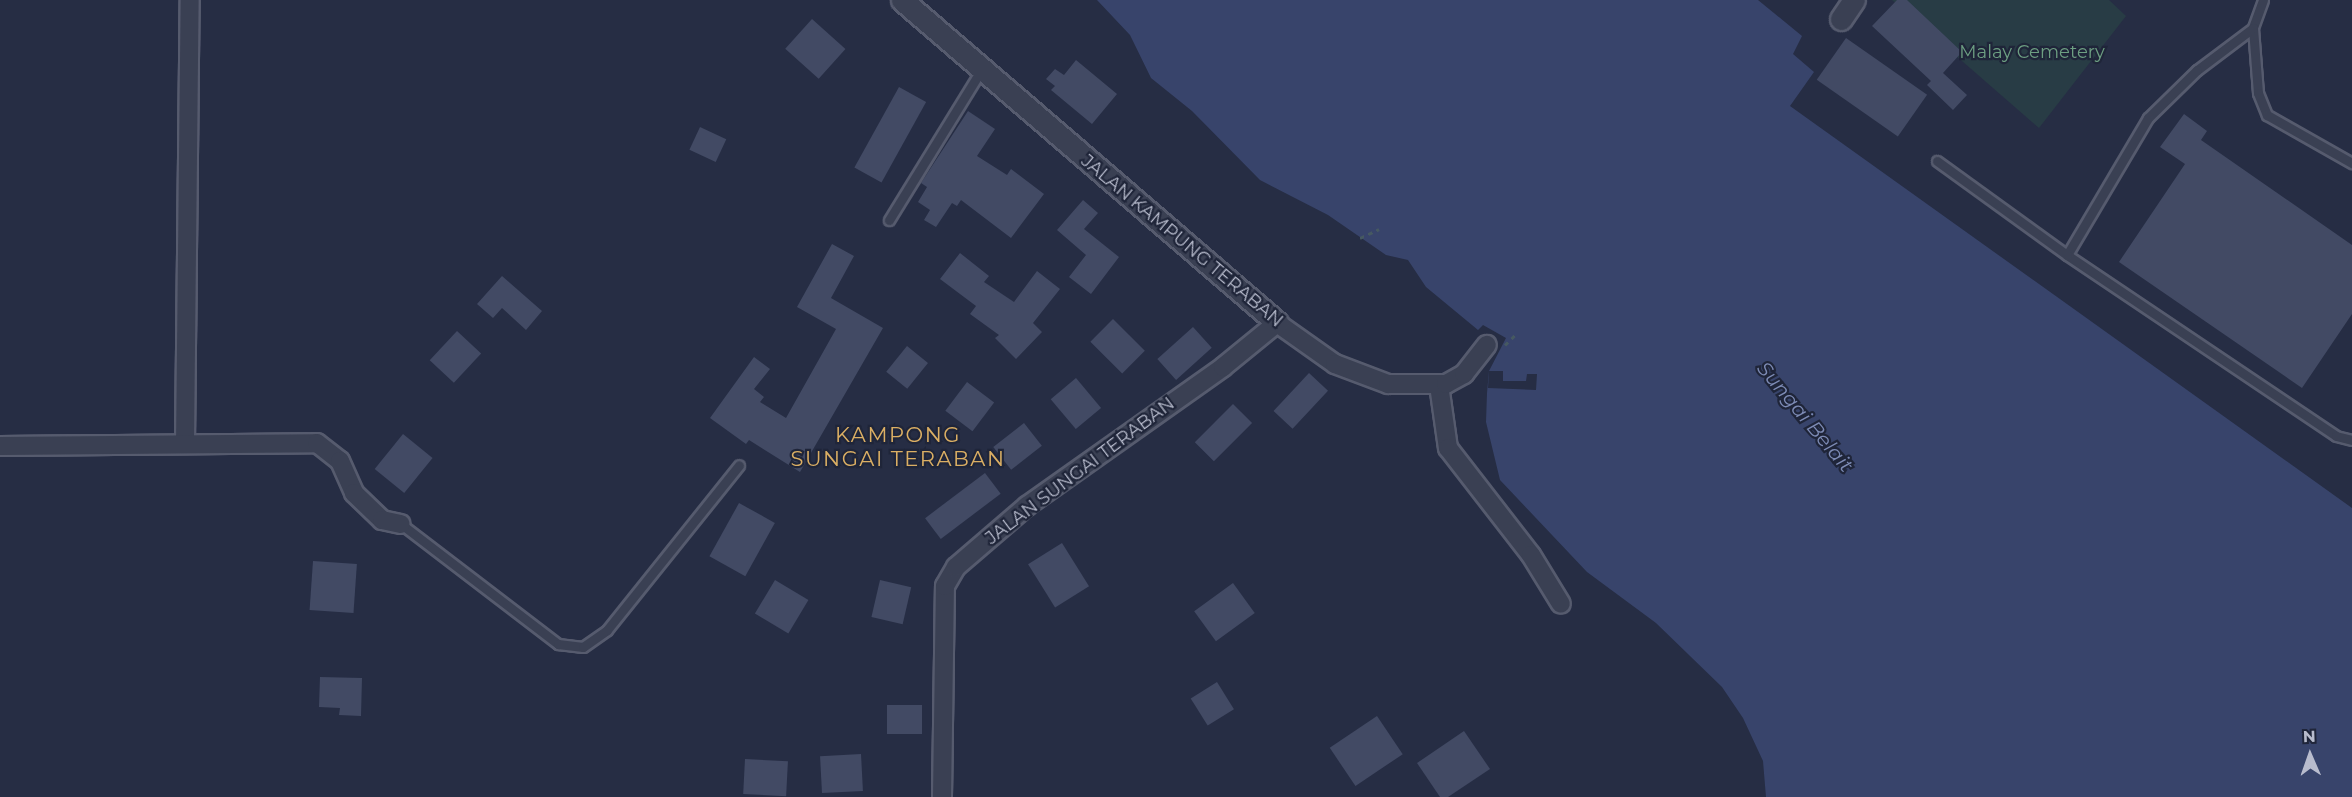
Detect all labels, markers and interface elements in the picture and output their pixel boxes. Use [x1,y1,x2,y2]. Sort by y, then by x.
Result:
park label: Malay Cemetery [1959,41,2105,63]
street label: JALAN KAMPUNG TERABAN [1077,150,1287,332]
water label: Sungai Belait [1752,357,1858,477]
street label: JALAN SUNGAI TERABAN [981,393,1179,549]
district label: KAMPONG SUNGAI TERABAN [791,422,1005,472]
north arrow [2280,725,2340,785]
text: N [2303,727,2316,746]

